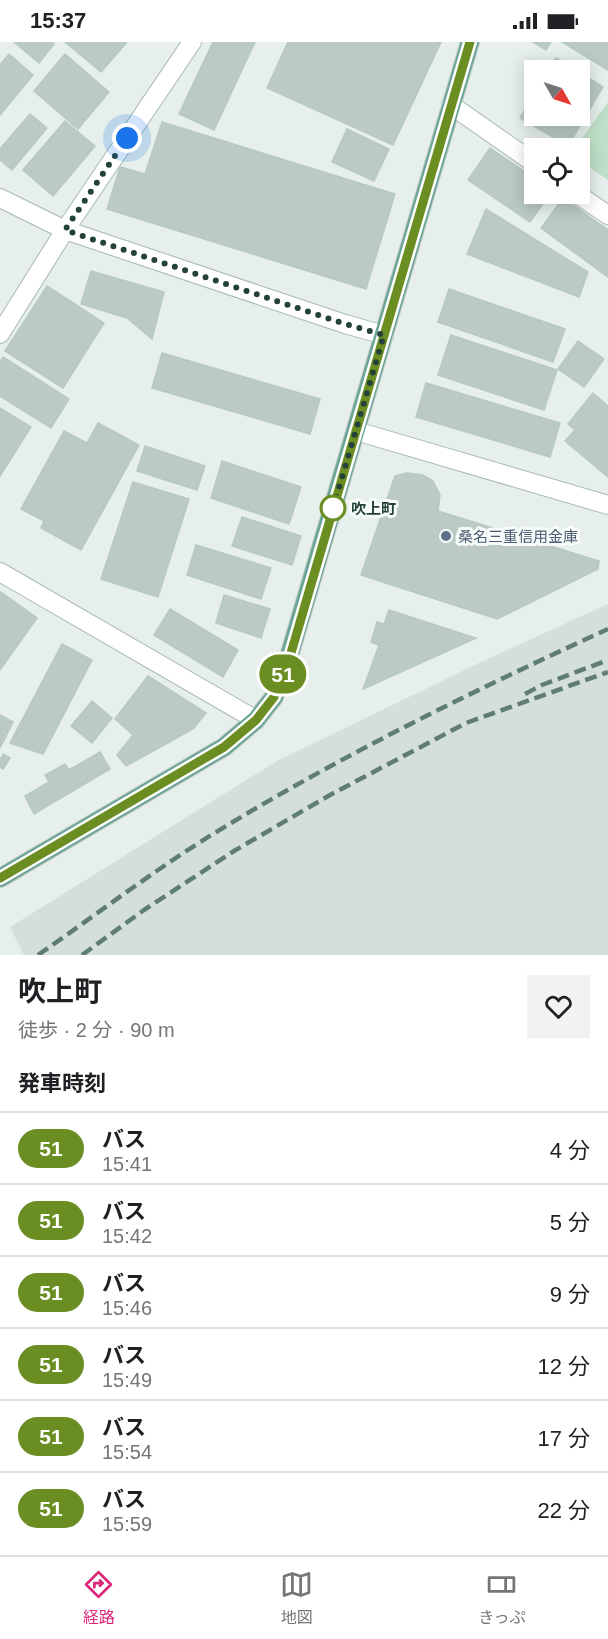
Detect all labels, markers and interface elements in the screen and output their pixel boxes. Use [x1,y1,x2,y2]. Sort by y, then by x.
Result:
text: 15:37 [30,8,86,33]
north arrow [524,60,590,126]
map controls [524,60,590,204]
your location [112,123,142,153]
button: locate [524,138,590,204]
marker: 吹上町 [320,495,346,521]
place label: 吹上町 [351,500,396,517]
place label: 桑名三重信用金庫 [458,528,578,545]
marker: 桑名三重信用金庫 [439,529,453,543]
line badge: 51 [256,654,310,694]
text: 51 [271,663,295,686]
button: heart [527,975,590,1038]
text: 吹上町 [18,976,102,1007]
text: 徒歩 · 2 分 · 90 m [18,1019,175,1041]
text: 発車時刻 [18,1071,106,1096]
text: バス [102,1127,146,1152]
text: 51 [39,1137,63,1160]
text: 4 分 [550,1138,590,1163]
text: 15:41 [102,1153,152,1175]
text: バス [102,1199,146,1224]
text: 51 [39,1209,63,1232]
text: 5 分 [550,1210,590,1235]
text: 15:42 [102,1225,152,1247]
text: バス [102,1271,146,1296]
text: 51 [39,1281,63,1304]
text: 9 分 [550,1282,590,1307]
text: 15:46 [102,1297,152,1319]
text: バス [102,1343,146,1368]
text: 51 [39,1353,63,1376]
text: 12 分 [537,1354,590,1379]
text: 15:49 [102,1369,152,1391]
text: バス [102,1415,146,1440]
text: 51 [39,1425,63,1448]
text: 17 分 [537,1426,590,1451]
text: 15:54 [102,1441,152,1463]
text: バス [102,1487,146,1512]
text: 51 [39,1497,63,1520]
text: 22 分 [537,1498,590,1523]
text: 15:59 [102,1513,152,1535]
tab: 経路 [82,1568,115,1628]
tab: 地図 [280,1568,313,1628]
tab: きっぷ [478,1568,526,1628]

